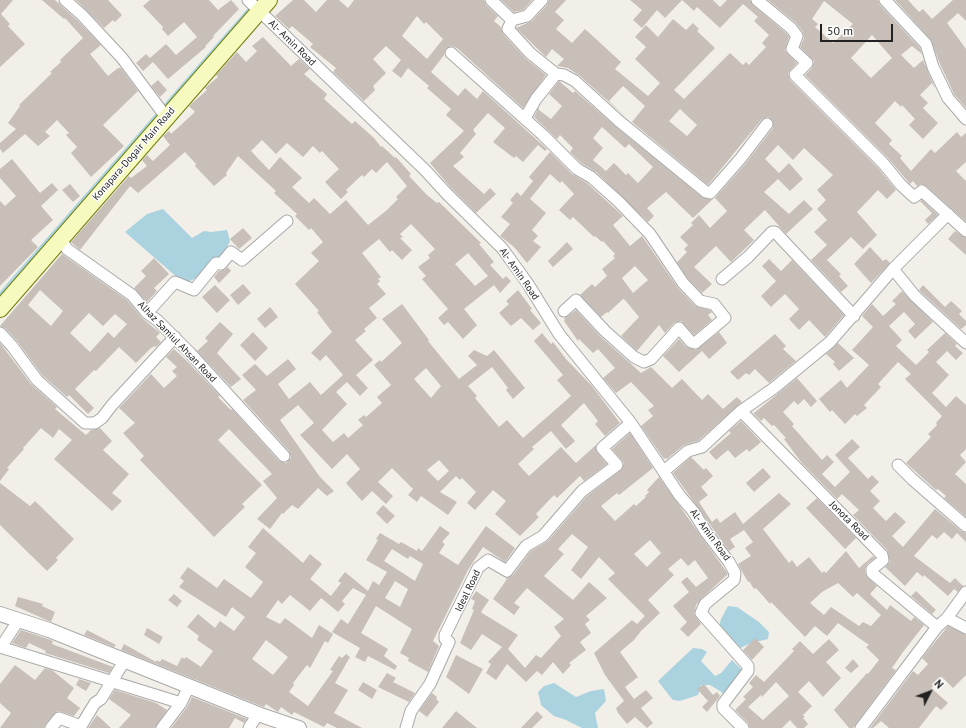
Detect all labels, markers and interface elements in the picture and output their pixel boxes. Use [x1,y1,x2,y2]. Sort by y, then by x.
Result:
scale bar [822,16,895,42]
street label: Al- Amin Road [266,17,318,69]
text: 50 m [827,23,853,38]
street label: Konapara-Dogair Main Road [90,105,178,203]
street label: Al- Amin Road [497,246,541,302]
street label: Alhaz Samiul Ahsan Road [135,299,219,385]
street label: Jonota Road [827,499,871,543]
street label: Al- Amin Road [687,507,733,563]
street label: Ideal Road [453,568,483,614]
north arrow [910,672,950,712]
text: N [931,677,947,691]

